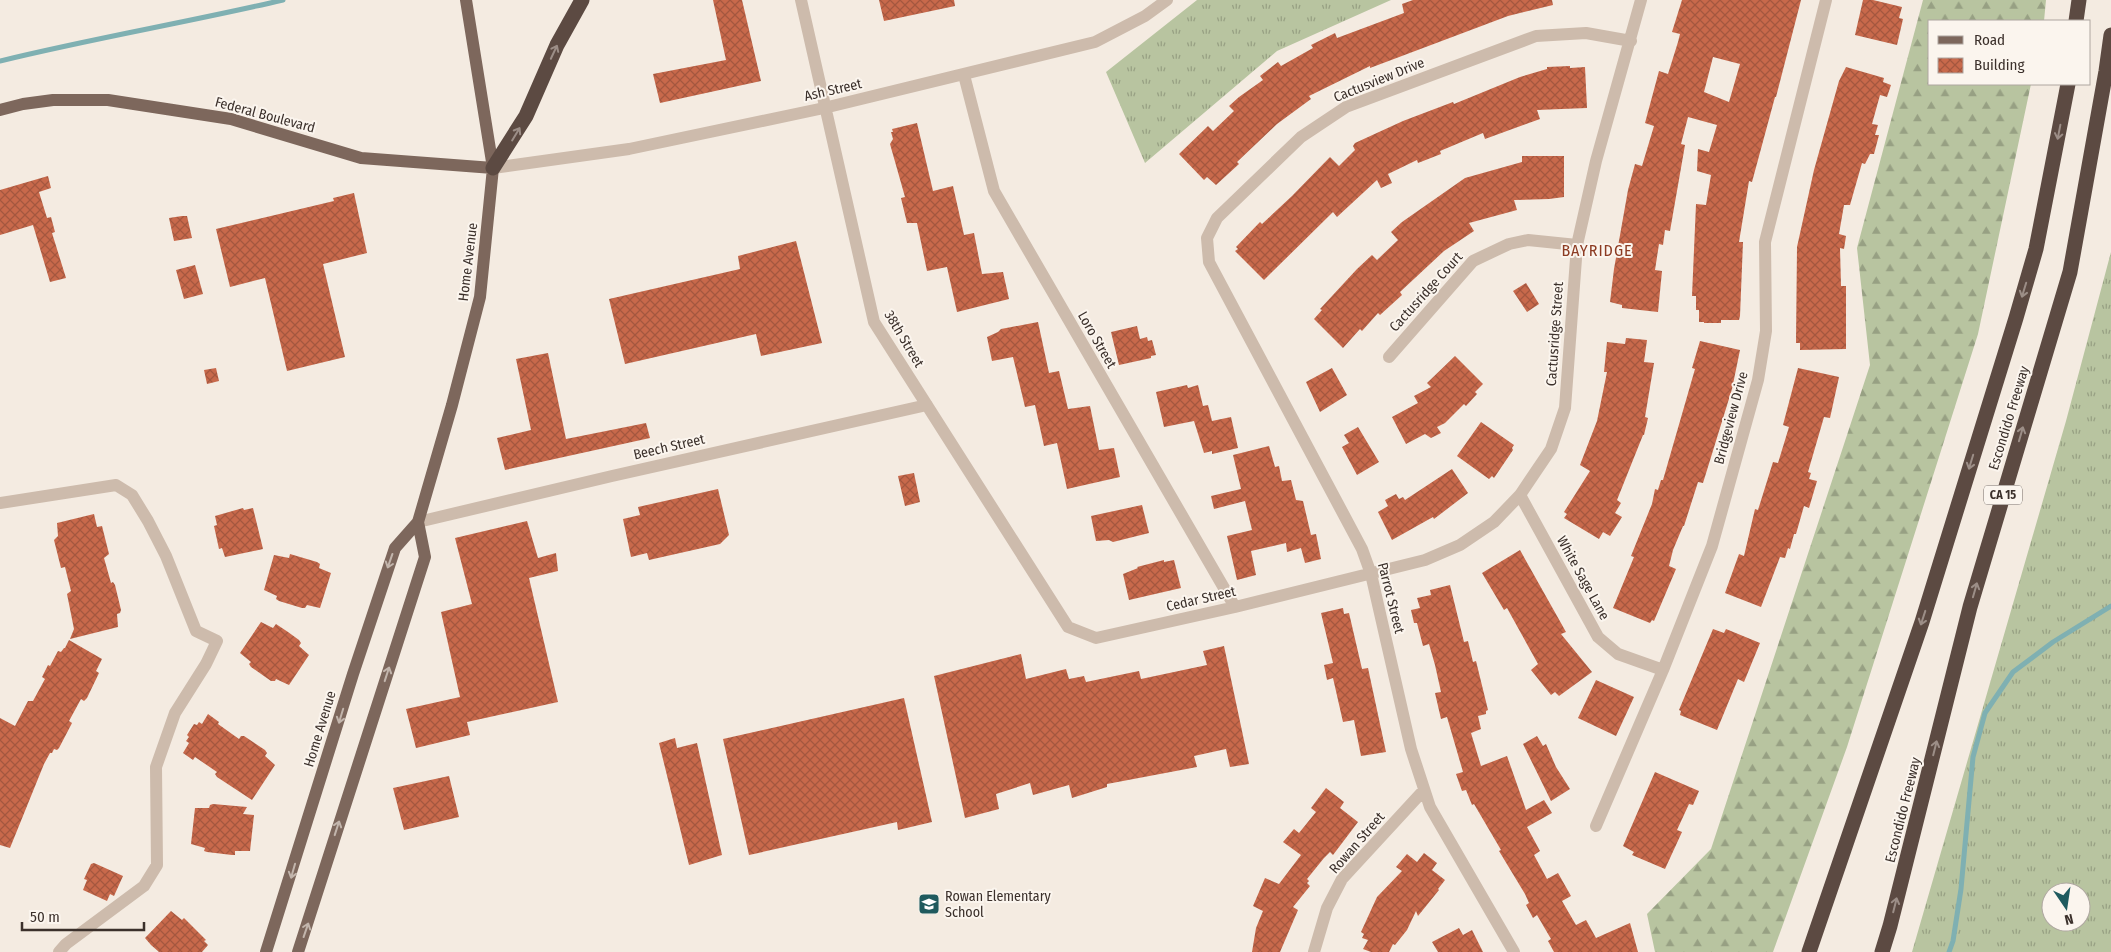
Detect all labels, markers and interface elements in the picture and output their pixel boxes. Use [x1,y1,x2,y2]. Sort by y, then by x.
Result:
legend [1928,20,2091,85]
text: Road [1974,31,2005,49]
one-way arrow [550,45,560,60]
street label: Cactusview Drive [1331,54,1427,106]
text: Building [1974,56,2025,74]
street label: Ash Street [803,75,864,105]
street label: Federal Boulevard [213,93,317,137]
one-way arrow [2053,123,2063,139]
one-way arrow [511,127,521,141]
street label: Home Avenue [455,222,481,302]
district label: BAYRIDGE [1561,241,1633,260]
street label: Cactusridge Court [1386,248,1466,335]
street label: Cactusridge Street [1543,281,1567,387]
one-way arrow [2019,282,2029,298]
street label: 38th Street [880,308,928,371]
street label: Loro Street [1074,309,1120,372]
street label: Escondido Freeway [1985,363,2033,472]
street label: Bridgeview Drive [1710,370,1752,466]
one-way arrow [2017,427,2027,443]
street label: Beech Street [632,430,707,463]
one-way arrow [1966,454,1976,470]
road number: CA 15 [1984,486,2022,504]
street label: White Sage Lane [1553,533,1613,623]
one-way arrow [385,553,394,568]
street label: Parrot Street [1374,561,1408,636]
street label: Cedar Street [1165,583,1238,615]
one-way arrow [1971,583,1981,599]
one-way arrow [1918,609,1928,625]
one-way arrow [383,666,393,682]
street label: Home Avenue [300,689,340,769]
one-way arrow [335,707,345,723]
one-way arrow [1931,740,1940,756]
street label: Escondido Freeway [1882,755,1924,864]
street label: Rowan Street [1326,809,1389,877]
one-way arrow [333,821,343,837]
one-way arrow [287,863,297,879]
north arrow [2041,882,2091,932]
place label: Rowan Elementary School [945,888,1052,921]
school or university icon: Rowan Elementary School [917,892,941,916]
one-way arrow [1891,898,1901,914]
scale bar [22,900,145,932]
text: 50 m [30,908,60,926]
text: N [2063,910,2075,928]
one-way arrow [301,923,311,939]

